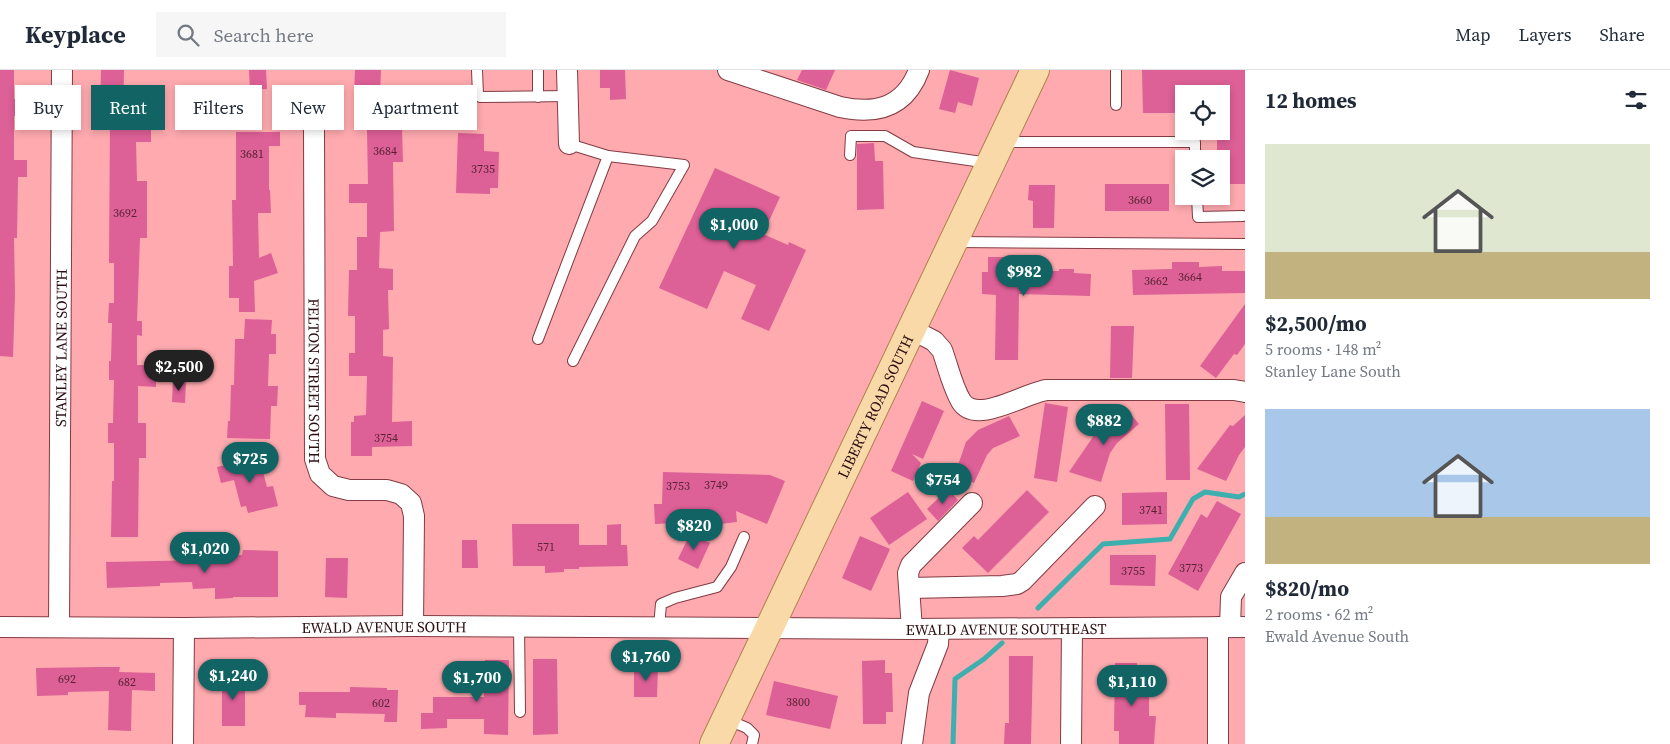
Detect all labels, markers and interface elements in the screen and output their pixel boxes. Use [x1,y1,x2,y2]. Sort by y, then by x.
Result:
search box [156,12,506,57]
text: Keyplace [25,18,126,51]
icon: search [174,21,202,49]
text: Search here [214,22,314,48]
text: Map [1455,22,1490,47]
text: Layers [1518,22,1571,47]
text: Share [1599,22,1645,47]
chip: Buy [15,85,81,130]
chip: Rent [91,85,165,130]
chip: Filters [175,85,262,130]
chip: New [272,85,344,130]
chip: Apartment [354,85,477,130]
map controls [1175,85,1230,205]
button: locate [1175,85,1230,140]
text: 12 homes [1265,86,1357,115]
icon: filters [1622,86,1650,114]
house number: 3684 [373,143,397,159]
house number: 3681 [240,146,264,162]
button: layers [1175,150,1230,205]
house number: 3735 [471,161,495,177]
icon: home [1413,176,1503,266]
house number: 3660 [1128,192,1152,208]
house number: 3692 [113,205,137,221]
pin: $1,000 [693,208,775,250]
text: $1,000 [710,213,758,235]
pin: $982 [994,254,1054,297]
text: $982 [1007,260,1041,282]
street label: STANLEY LANE SOUTH [50,269,71,427]
house number: 3664 [1178,269,1202,285]
house number: 3662 [1144,273,1168,289]
street label: FELTON STREET SOUTH [304,298,326,464]
text: $2,500/mo [1265,309,1367,338]
street label: LIBERTY ROAD SOUTH [832,331,918,481]
text: 5 rooms · 148 m² [1265,338,1381,360]
pin: $2,500 [138,350,220,392]
text: $2,500 [155,355,203,377]
text: Stanley Lane South [1265,360,1401,382]
pin: $882 [1074,404,1134,446]
text: $882 [1087,409,1121,431]
house number: 3754 [374,430,398,446]
icon: home [1413,441,1503,531]
pin: $725 [220,442,280,484]
text: $725 [233,447,267,469]
pin: $754 [913,462,973,505]
text: $754 [926,468,960,490]
house number: 3749 [704,477,728,493]
house number: 3753 [666,478,690,494]
house number: 3741 [1139,502,1163,518]
pin: $820 [664,508,724,551]
text: $820 [677,514,711,536]
pin: $1,020 [164,532,246,574]
text: $1,020 [181,537,229,559]
house number: 571 [537,539,555,555]
house number: 3773 [1179,560,1203,576]
house number: 3755 [1121,563,1145,579]
text: $820/mo [1265,574,1349,603]
text: 2 rooms · 62 m² [1265,603,1373,625]
street label: EWALD AVENUE SOUTH [301,615,467,637]
street label: EWALD AVENUE SOUTHEAST [905,617,1106,640]
text: Ewald Avenue South [1265,625,1409,647]
pin: $1,760 [605,640,687,682]
text: $1,760 [622,645,670,667]
pin: $1,240 [192,658,274,701]
pin: $1,700 [436,660,518,703]
text: $1,240 [209,664,257,686]
pin: $1,110 [1091,664,1173,707]
text: $1,700 [453,666,501,688]
text: $1,110 [1108,670,1156,692]
house number: 692 [58,671,76,687]
house number: 682 [118,674,136,690]
house number: 3800 [786,694,810,710]
house number: 602 [372,695,390,711]

